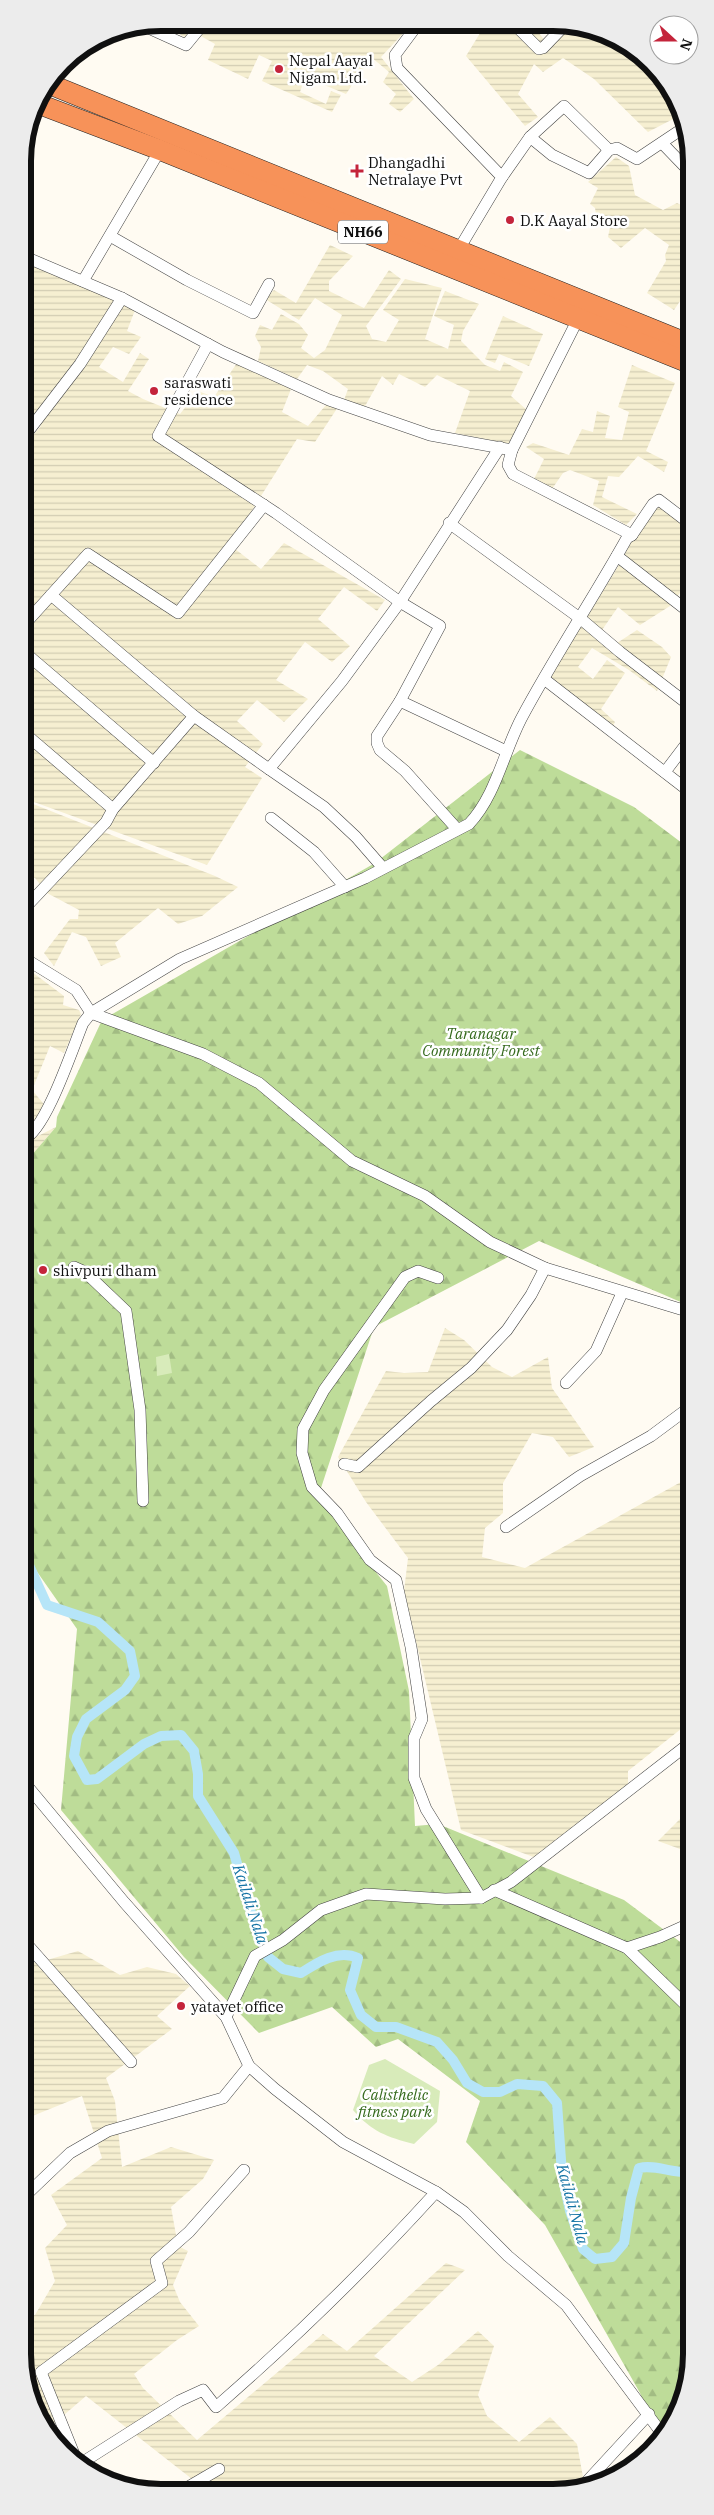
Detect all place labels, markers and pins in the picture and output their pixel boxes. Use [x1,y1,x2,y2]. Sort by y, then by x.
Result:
place label: Nepal Aayal Nigam Ltd. [289,51,373,87]
marker: Nepal Aayal Nigam Ltd. [273,63,285,75]
place label: Dhangadhi Netralaye Pvt [368,153,463,189]
marker: Dhangadhi Netralaye Pvt [350,164,364,178]
place label: D.K Aayal Store [520,211,628,230]
marker: D.K Aayal Store [504,214,516,226]
place label: saraswati residence [164,373,233,409]
marker: saraswati residence [148,385,160,397]
place label: shivpuri dham [53,1261,157,1280]
marker: shivpuri dham [37,1264,49,1276]
place label: yatayet office [191,1997,284,2016]
marker: yatayet office [175,2000,187,2012]

